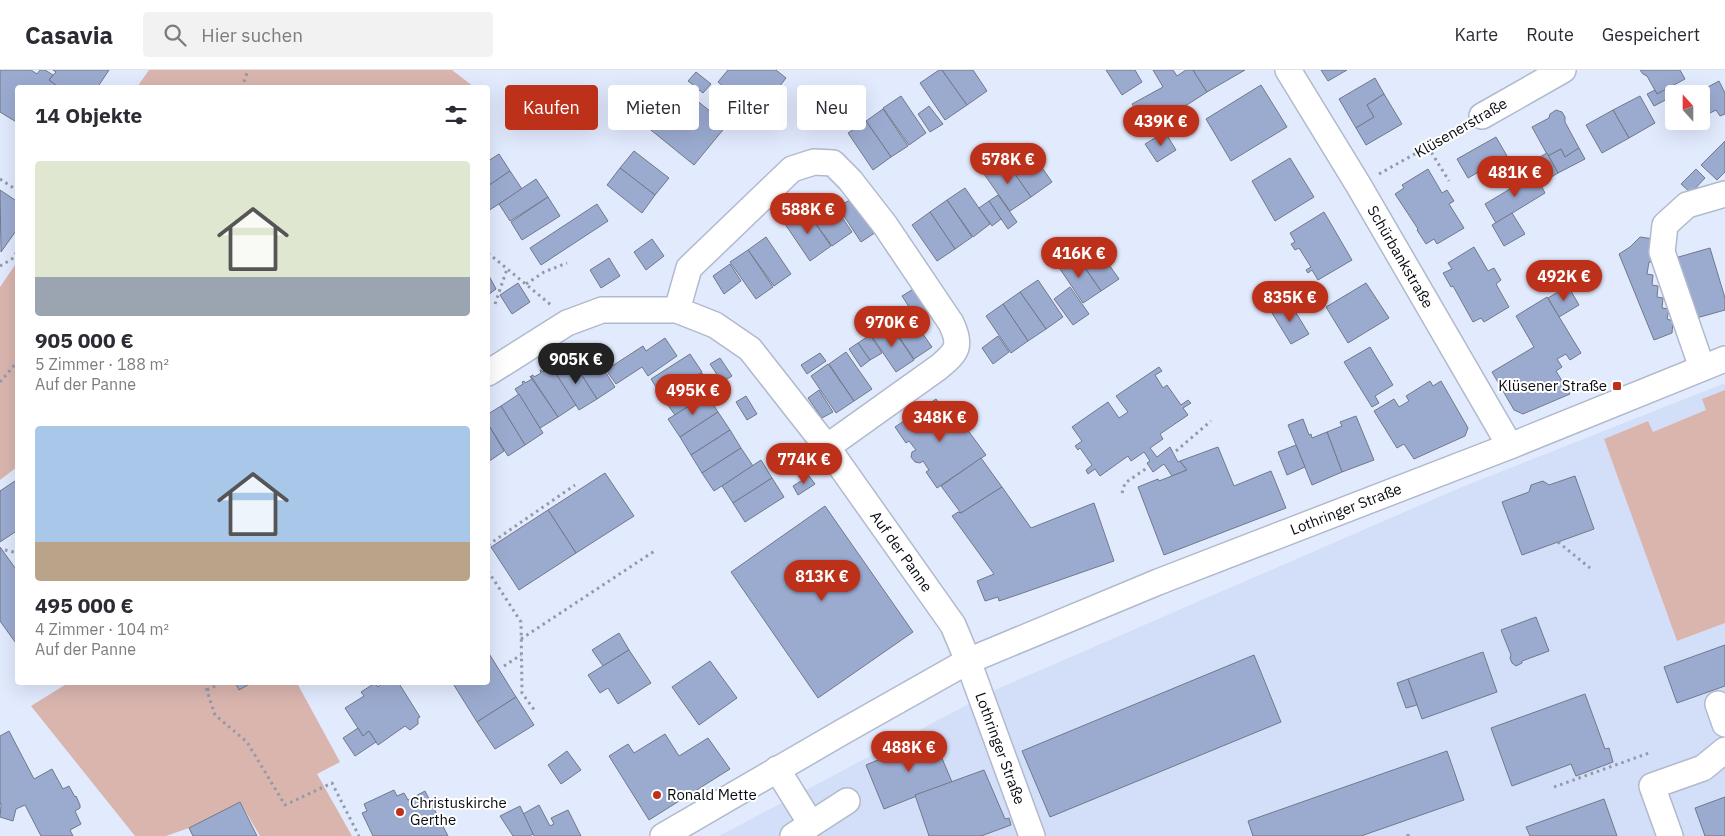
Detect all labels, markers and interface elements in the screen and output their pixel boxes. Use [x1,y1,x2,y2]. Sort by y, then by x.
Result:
search box [143,12,493,57]
text: Casavia [25,19,113,51]
icon: search [161,21,189,49]
text: Hier suchen [201,23,303,47]
text: Karte [1455,23,1498,46]
text: Route [1526,23,1574,46]
text: Gespeichert [1602,23,1700,46]
chip: Kaufen [505,85,598,130]
chip: Mieten [608,85,699,130]
chip: Filter [709,85,787,130]
chip: Neu [797,85,866,130]
north arrow [1665,85,1710,130]
map controls [1665,85,1710,130]
street label: Klüsenerstraße [1411,93,1510,162]
text: 14 Objekte [35,101,142,129]
icon: filters [442,101,470,129]
pin: 439K € [1120,104,1202,147]
text: 439K € [1134,111,1188,131]
pin: 578K € [967,142,1049,185]
text: 578K € [981,149,1035,169]
pin: 481K € [1474,156,1556,198]
text: 481K € [1488,162,1542,182]
pin: 588K € [767,192,849,235]
icon: home [208,194,298,284]
text: 588K € [781,199,835,219]
street label: Schürbankstraße [1363,202,1438,311]
pin: 416K € [1038,236,1120,279]
text: 416K € [1052,243,1106,263]
pin: 492K € [1523,260,1605,302]
text: 492K € [1537,266,1591,286]
pin: 835K € [1249,280,1331,323]
text: 835K € [1263,287,1317,307]
pin: 970K € [851,306,933,348]
text: 970K € [865,312,919,332]
text: 905 000 € [35,326,134,354]
pin: 905K € [535,342,617,385]
text: 905K € [549,349,603,369]
text: 5 Zimmer · 188 m² [35,354,169,374]
text: Auf der Panne [35,374,136,394]
pin: 495K € [652,374,734,416]
place label: Klüsener Straße [1498,376,1607,395]
text: 495K € [666,380,720,400]
marker: Klüsener Straße [1611,380,1623,392]
pin: 348K € [899,400,981,443]
text: 348K € [913,407,967,427]
pin: 774K € [763,442,845,485]
text: 774K € [777,449,831,469]
icon: home [208,459,298,549]
street label: Lothringer Straße [1287,479,1404,539]
street label: Auf der Panne [866,507,937,596]
pin: 813K € [781,560,863,602]
text: 813K € [795,566,849,586]
text: 495 000 € [35,591,134,619]
text: 4 Zimmer · 104 m² [35,619,169,639]
text: Auf der Panne [35,639,136,659]
street label: Lothringer Straße [971,690,1030,807]
pin: 488K € [868,730,950,773]
text: 488K € [882,737,936,757]
place label: Ronald Mette [667,785,757,804]
marker: Ronald Mette [651,789,663,801]
place label: Christuskirche Gerthe [410,793,507,829]
marker: Christuskirche Gerthe [394,806,406,818]

